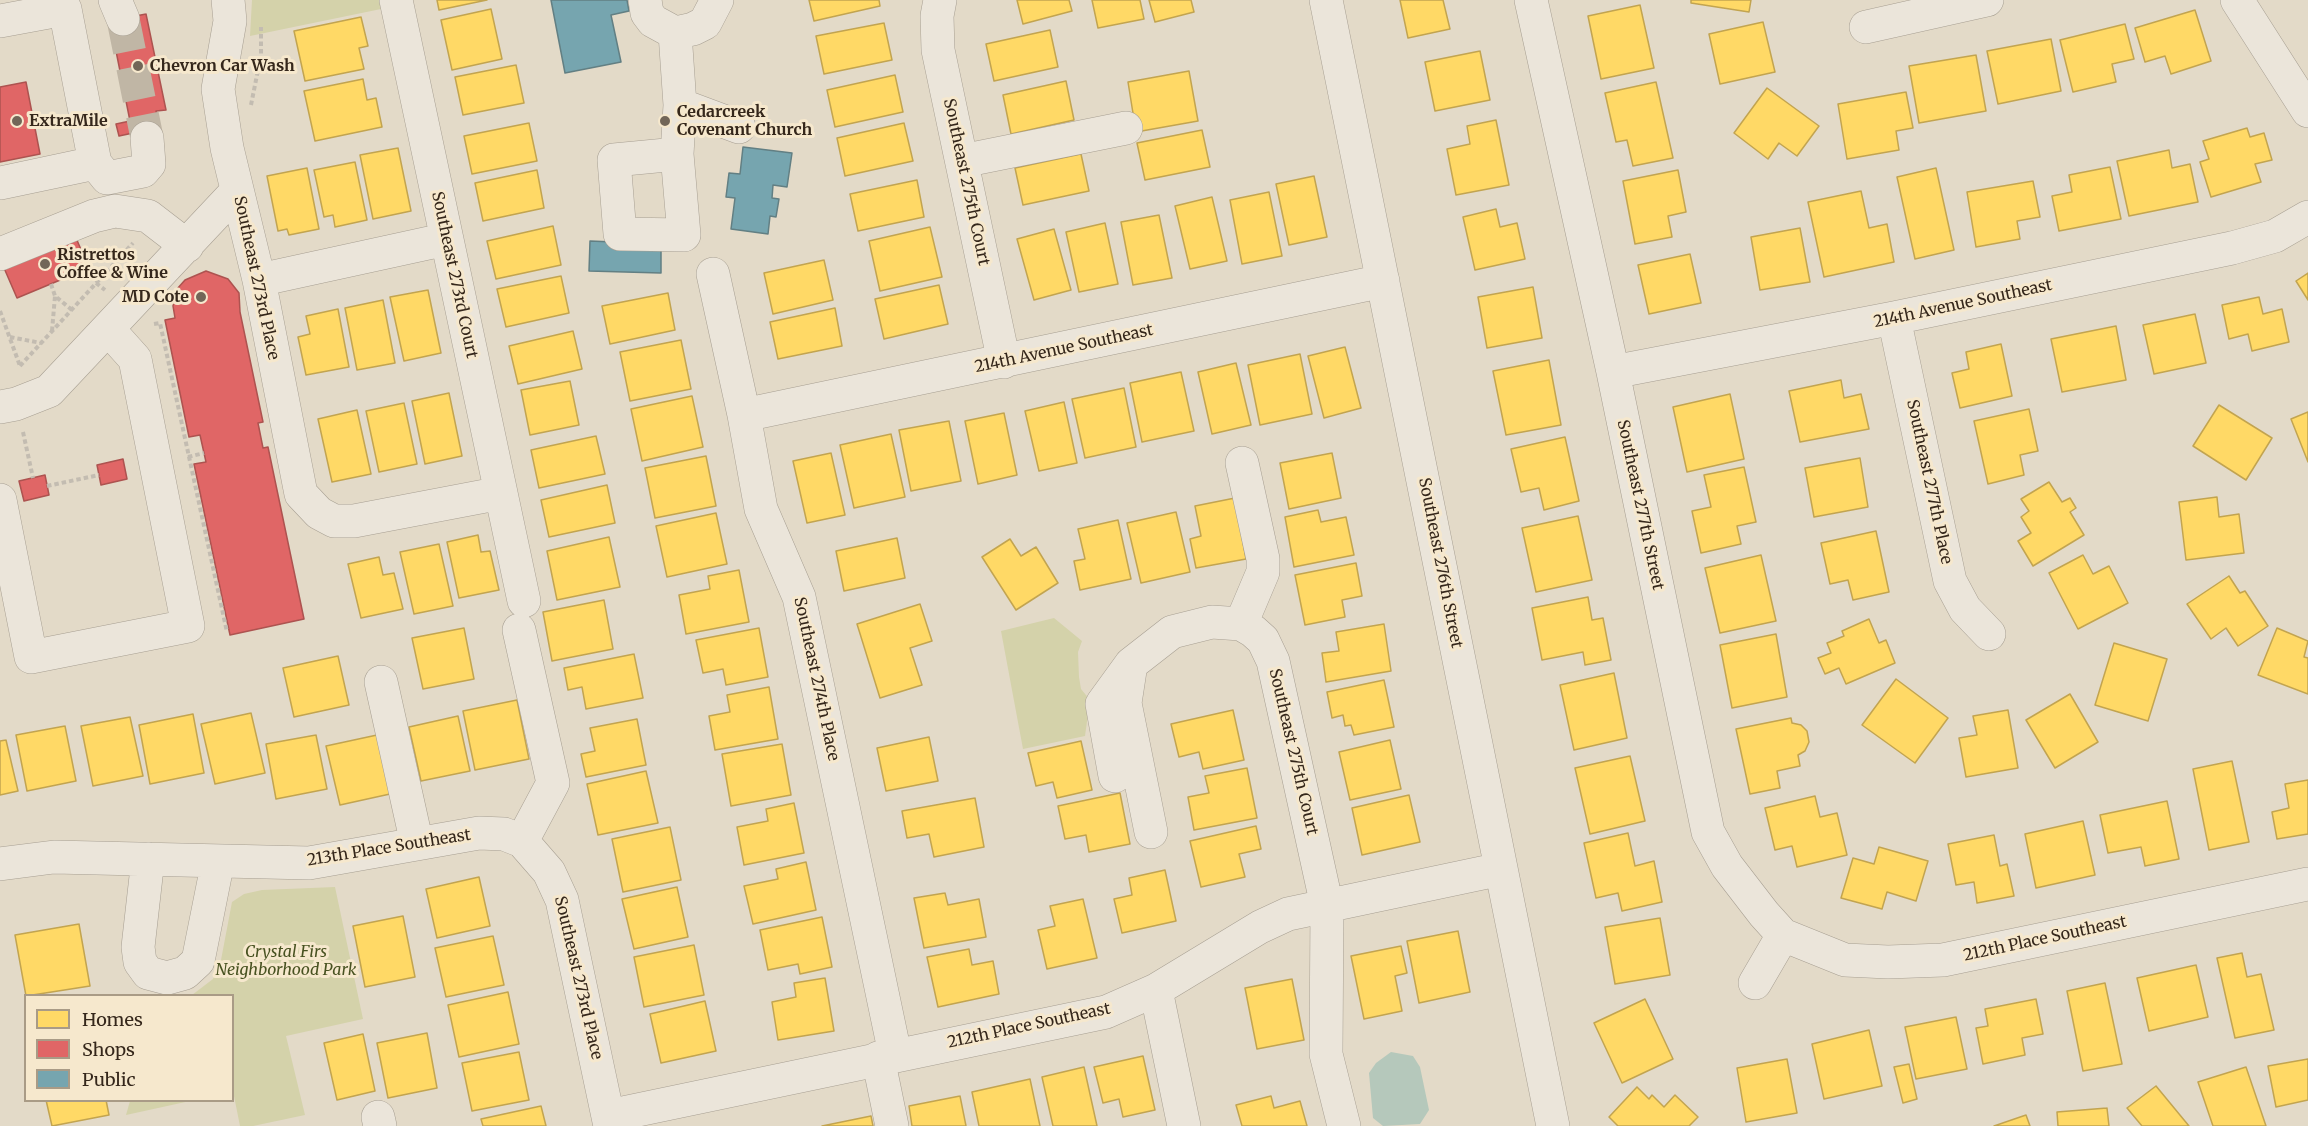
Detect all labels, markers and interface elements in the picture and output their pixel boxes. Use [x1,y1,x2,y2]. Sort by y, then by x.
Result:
place label: Chevron Car Wash [150,56,295,76]
marker: Chevron Car Wash [131,59,145,73]
street label: Southeast 275th Court [939,97,993,267]
place label: Cedarcreek Covenant Church [677,102,812,140]
place label: ExtraMile [29,111,108,131]
marker: ExtraMile [10,114,24,128]
marker: Cedarcreek Covenant Church [658,114,672,128]
street label: Southeast 273rd Court [427,190,481,360]
street label: Southeast 273rd Place [229,194,283,362]
place label: Ristrettos Coffee & Wine [57,245,168,283]
marker: Ristrettos Coffee & Wine [38,257,52,271]
street label: 214th Avenue Southeast [1872,276,2054,332]
place label: MD Cote [122,287,189,307]
marker: MD Cote [194,290,208,304]
street label: 214th Avenue Southeast [973,321,1155,377]
street label: Southeast 277th Place [1902,398,1956,566]
street label: Southeast 277th Street [1613,418,1667,592]
street label: Southeast 276th Street [1414,476,1466,650]
street label: Southeast 274th Place [789,595,843,763]
street label: Southeast 275th Court [1264,667,1322,837]
street label: 213th Place Southeast [306,826,472,870]
street label: Southeast 273rd Place [550,894,606,1062]
street label: 212th Place Southeast [1962,912,2128,966]
park label: Crystal Firs Neighborhood Park [216,942,356,980]
legend [24,994,234,1102]
street label: 212th Place Southeast [946,999,1112,1053]
text: Homes [82,1008,143,1031]
text: Shops [82,1038,135,1061]
text: Public [82,1068,136,1091]

